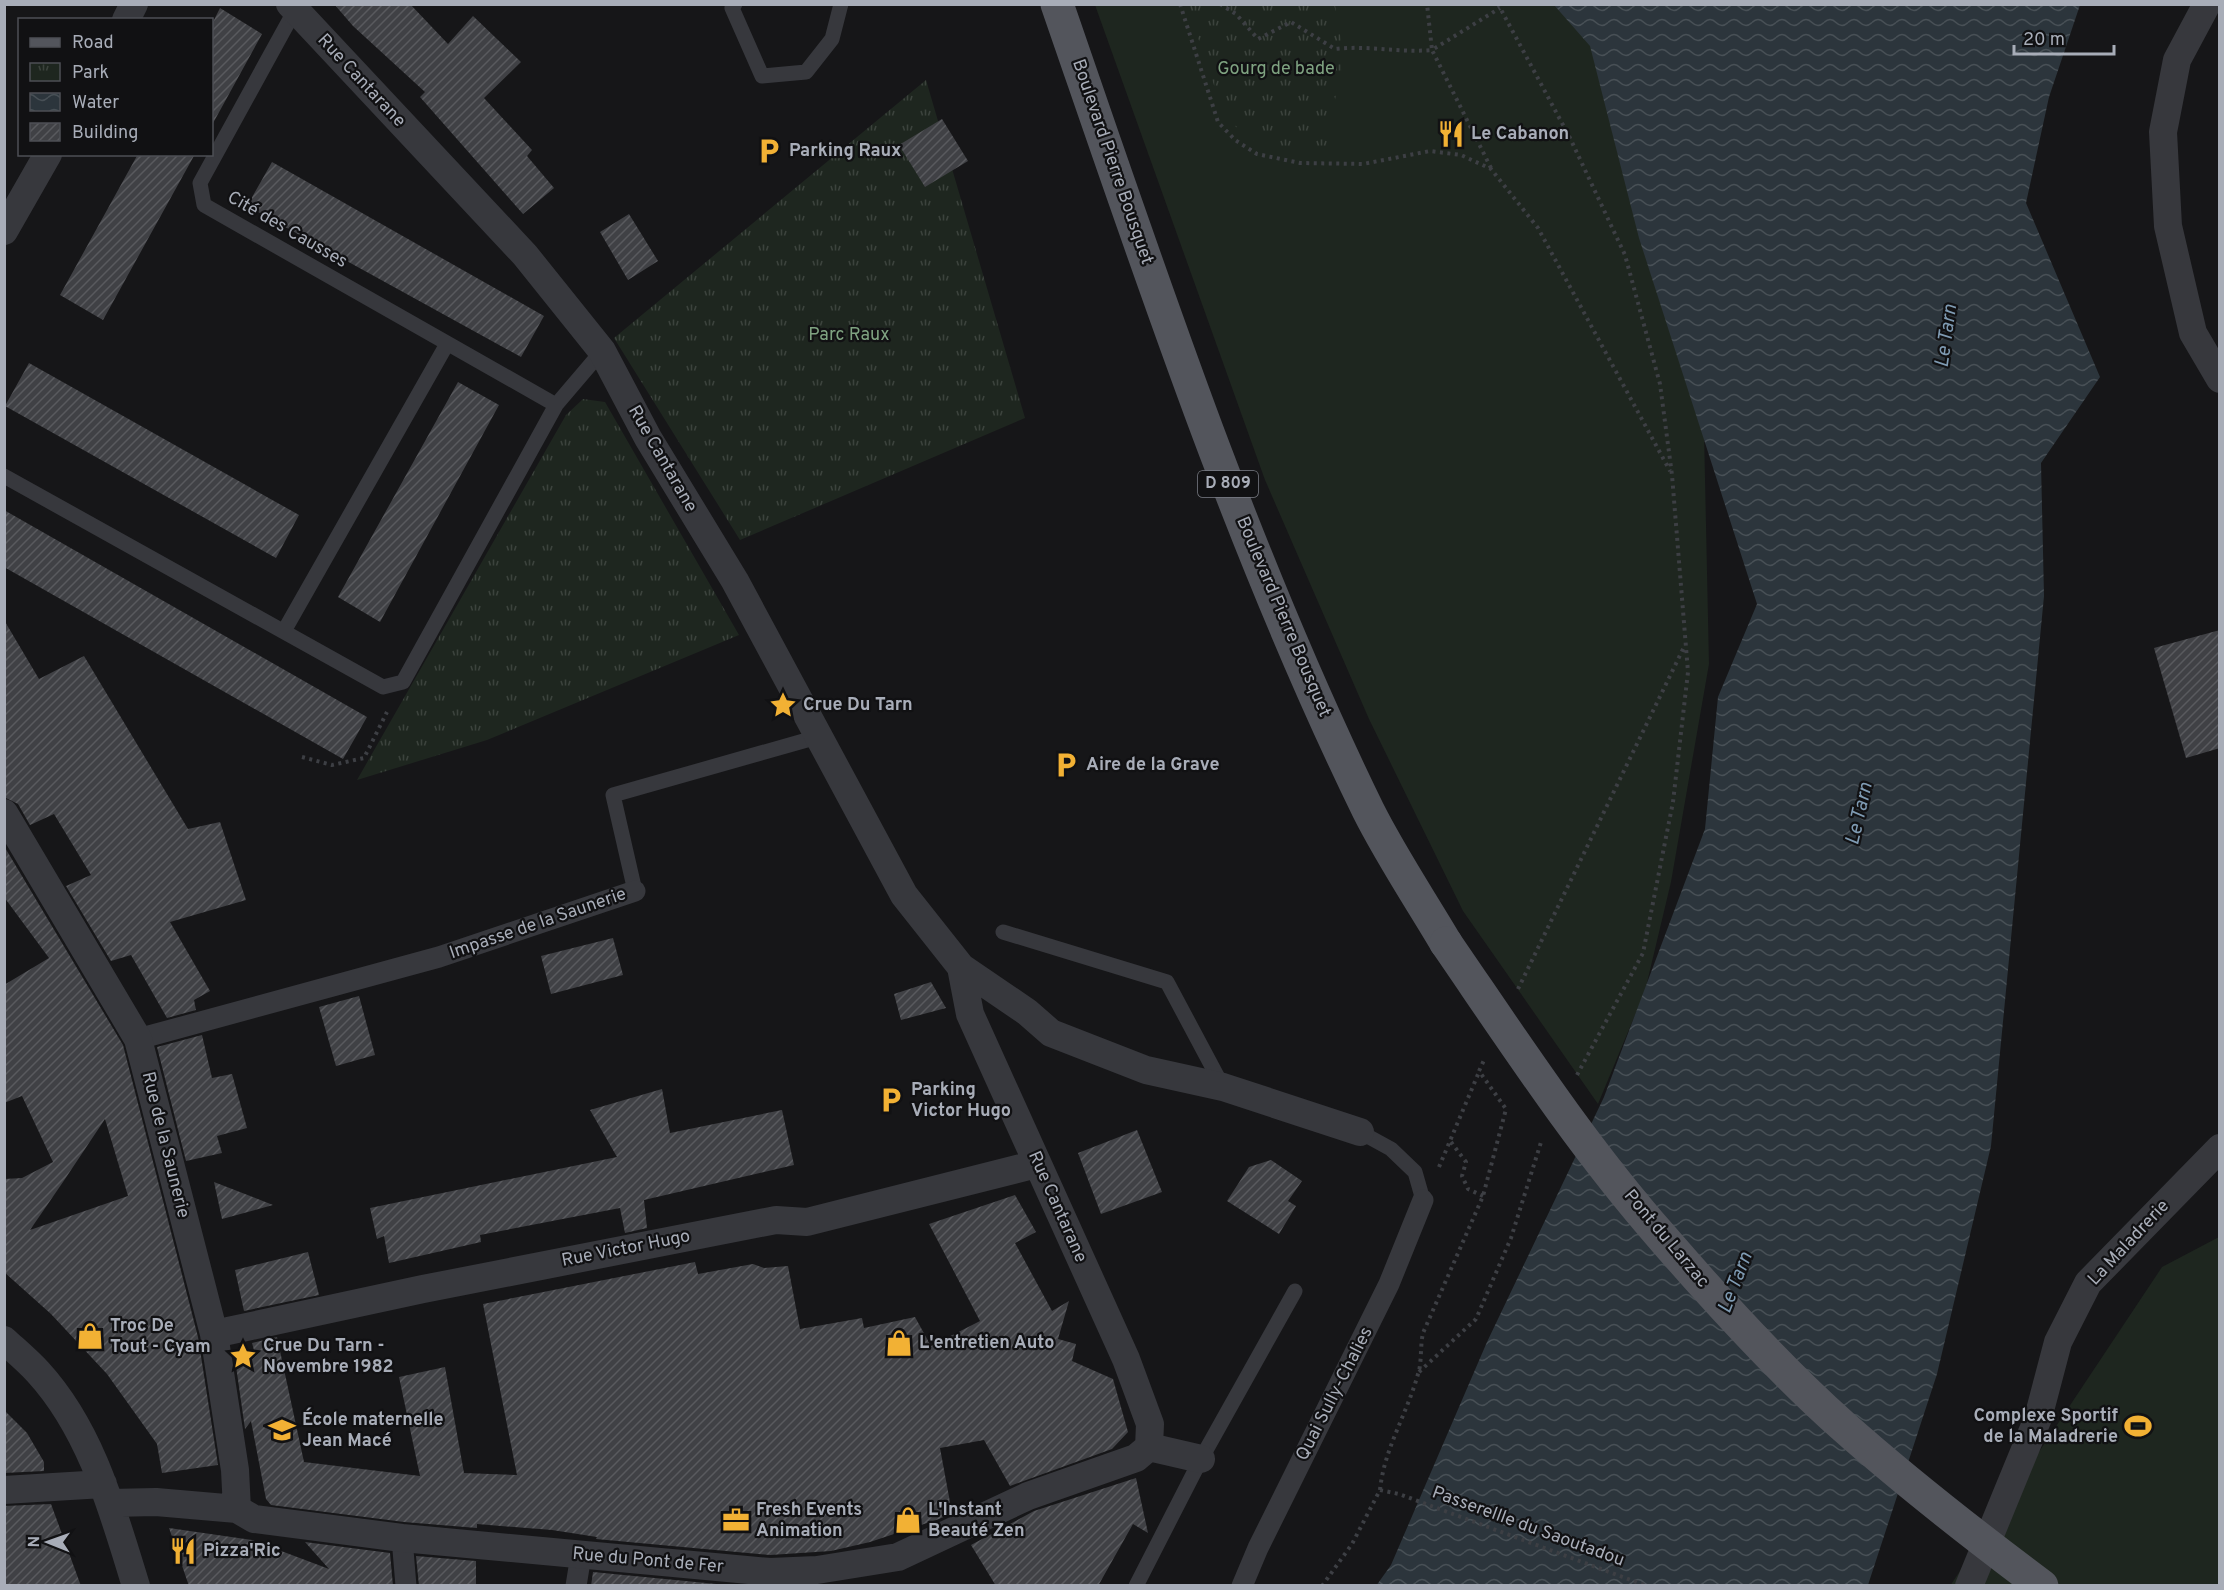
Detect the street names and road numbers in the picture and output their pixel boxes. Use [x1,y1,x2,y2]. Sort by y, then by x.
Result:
street label: Rue Cantarane [312,29,410,133]
street label: Boulevard Pierre Bousquet [1066,56,1158,268]
street label: Cité des Causses [223,186,351,274]
street label: Rue Cantarane [622,401,702,517]
road number: D 809 [1198,471,1258,497]
street label: Boulevard Pierre Bousquet [1230,513,1336,721]
street label: Impasse de la Saunerie [447,883,629,965]
street label: Rue de la Saunerie [136,1069,194,1221]
street label: Rue Cantarane [1022,1148,1092,1266]
street label: Pont du Larzac [1618,1185,1714,1293]
street label: La Maladrerie [2083,1195,2175,1291]
street label: Rue Victor Hugo [560,1225,692,1273]
street label: Quai Sully-Chalies [1291,1323,1379,1465]
street label: Passerellle du Saoutadou [1429,1481,1627,1573]
street label: Rue du Pont de Fer [571,1543,725,1579]

